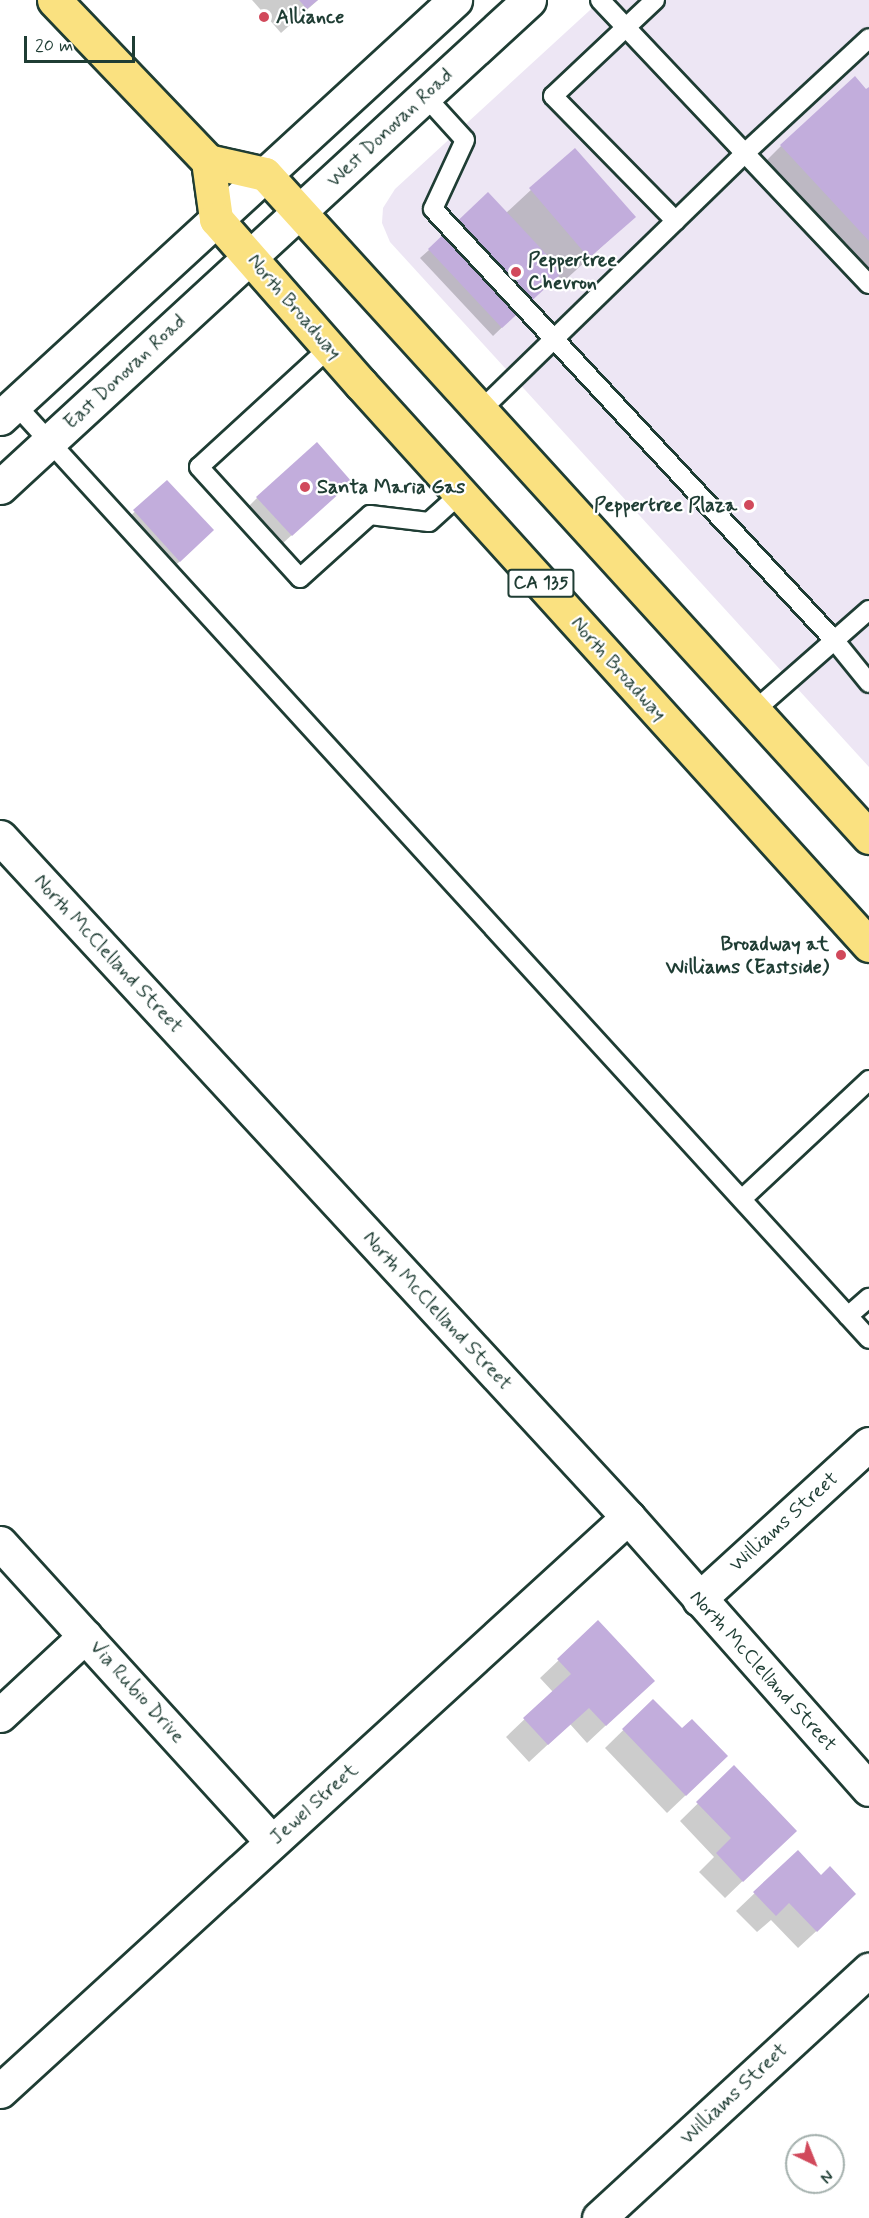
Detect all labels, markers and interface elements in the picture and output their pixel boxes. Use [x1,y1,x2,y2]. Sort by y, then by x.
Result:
place label: Alliance [276,5,344,29]
marker: Alliance [257,10,271,24]
scale bar [27,24,138,62]
text: 20 m [35,34,73,58]
street label: West Donovan Road [323,64,457,192]
place label: Peppertree Chevron [528,248,617,295]
street label: North Broadway [242,249,346,365]
marker: Peppertree Chevron [509,265,523,279]
street label: East Donovan Road [60,310,190,434]
place label: Santa Maria Gas [317,475,463,499]
marker: Santa Maria Gas [298,480,312,494]
place label: Peppertree Plaza [596,493,737,517]
marker: Peppertree Plaza [742,498,756,512]
road number: CA 135 [506,568,576,598]
street label: North Broadway [565,612,671,726]
street label: North McClelland Street [28,870,188,1038]
place label: Broadway at Williams (Eastside) [666,932,829,979]
marker: Broadway at Williams (Eastside) [834,948,848,962]
street label: North McClelland Street [357,1227,517,1395]
street label: Williams Street [725,1467,843,1577]
street label: North McClelland Street [685,1586,841,1756]
street label: Via Rubio Drive [85,1637,189,1747]
street label: Jewel Street [265,1758,363,1850]
street label: Williams Street [676,2039,792,2149]
north arrow [785,2134,845,2194]
text: N [815,2165,837,2187]

